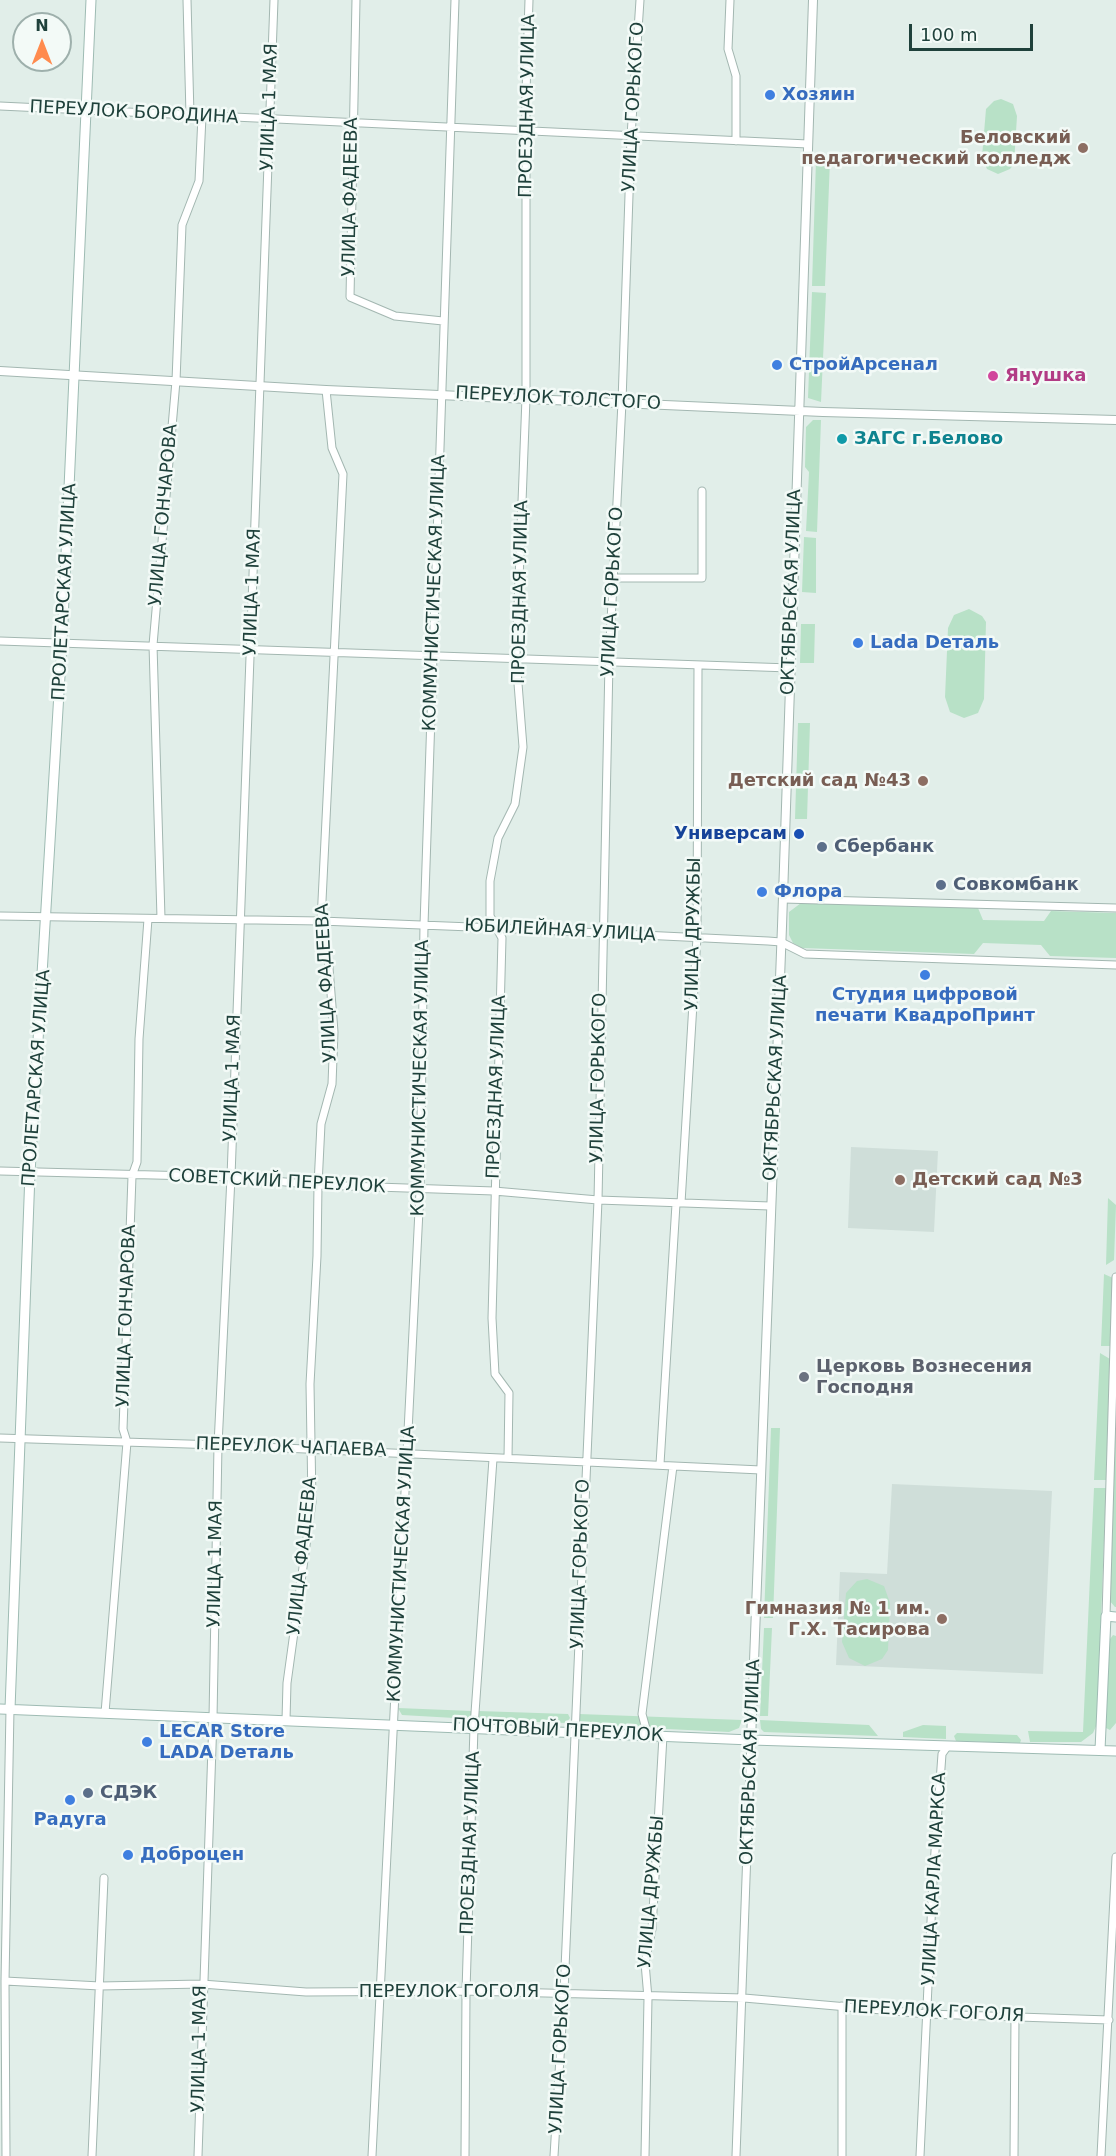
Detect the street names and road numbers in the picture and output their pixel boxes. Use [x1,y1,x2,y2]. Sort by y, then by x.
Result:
street label: ПРОЕЗДНАЯ УЛИЦА [516,14,540,198]
street label: УЛИЦА ГОРЬКОГО [619,21,649,193]
street label: УЛИЦА 1 МАЯ [257,43,283,171]
street label: ПЕРЕУЛОК БОРОДИНА [29,97,239,129]
street label: УЛИЦА ФАДЕЕВА [339,117,363,277]
street label: ПЕРЕУЛОК ТОЛСТОГО [455,383,661,415]
street label: УЛИЦА ГОНЧАРОВА [145,423,183,607]
street label: КОММУНИСТИЧЕСКАЯ УЛИЦА [419,454,451,732]
street label: ПРОЛЕТАРСКАЯ УЛИЦА [49,483,81,701]
street label: ОКТЯБРЬСКАЯ УЛИЦА [778,489,806,695]
street label: ПРОЕЗДНАЯ УЛИЦА [509,500,533,684]
street label: УЛИЦА ГОРЬКОГО [598,506,628,678]
street label: УЛИЦА 1 МАЯ [240,528,266,656]
street label: УЛИЦА ДРУЖБЫ [682,857,706,1011]
street label: УЛИЦА ФАДЕЕВА [312,903,342,1063]
street label: ЮБИЛЕЙНАЯ УЛИЦА [464,915,656,947]
street label: КОММУНИСТИЧЕСКАЯ УЛИЦА [408,939,434,1217]
street label: ПРОЛЕТАРСКАЯ УЛИЦА [19,969,55,1187]
street label: ОКТЯБРЬСКАЯ УЛИЦА [760,975,792,1181]
street label: УЛИЦА ГОРЬКОГО [587,993,611,1163]
street label: ПРОЕЗДНАЯ УЛИЦА [483,995,511,1179]
street label: УЛИЦА 1 МАЯ [220,1014,246,1142]
street label: СОВЕТСКИЙ ПЕРЕУЛОК [168,1166,386,1198]
street label: УЛИЦА ГОНЧАРОВА [113,1224,141,1408]
street label: КОММУНИСТИЧЕСКАЯ УЛИЦА [384,1425,420,1703]
street label: ПЕРЕУЛОК ЧАПАЕВА [195,1434,387,1462]
street label: УЛИЦА ФАДЕЕВА [284,1476,322,1636]
street label: УЛИЦА ГОРЬКОГО [567,1478,595,1650]
street label: УЛИЦА 1 МАЯ [204,1500,228,1628]
street label: ОКТЯБРЬСКАЯ УЛИЦА [737,1659,765,1865]
street label: ПОЧТОВЫЙ ПЕРЕУЛОК [452,1715,664,1747]
street label: ПРОЕЗДНАЯ УЛИЦА [457,1751,485,1935]
street label: УЛИЦА КАРЛА МАРКСА [919,1772,951,1986]
street label: УЛИЦА ДРУЖБЫ [635,1815,669,1969]
street label: УЛИЦА ГОРЬКОГО [546,1963,576,2135]
street label: ПЕРЕУЛОК ГОГОЛЯ [359,1981,539,2003]
street label: УЛИЦА 1 МАЯ [188,1985,212,2113]
street label: ПЕРЕУЛОК ГОГОЛЯ [843,1996,1025,2028]

